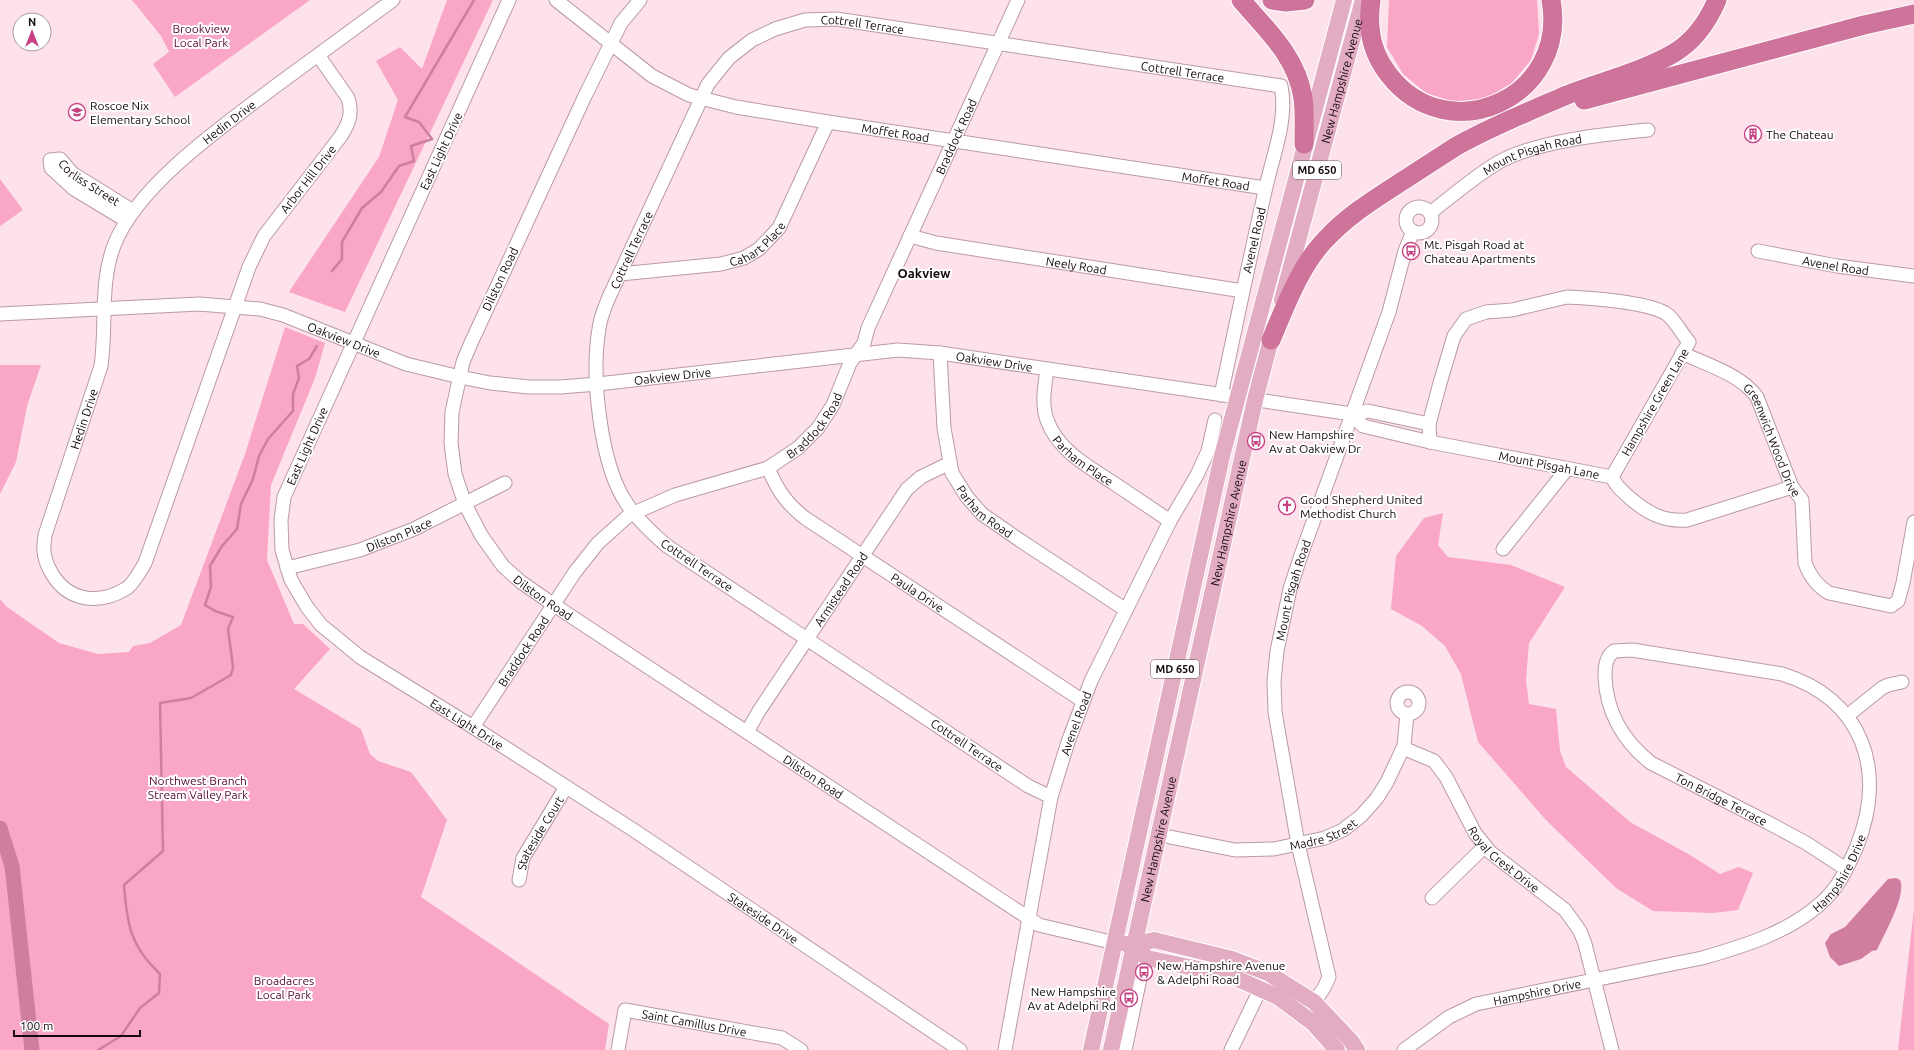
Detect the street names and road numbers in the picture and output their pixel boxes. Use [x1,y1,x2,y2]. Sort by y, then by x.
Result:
street label: Cottrell Terrace [820,12,905,36]
street label: New Hampshire Avenue [1318,17,1364,145]
street label: Cottrell Terrace [1140,59,1225,84]
street label: Hedin Drive [200,97,258,146]
street label: Braddock Road [933,97,979,176]
street label: East Light Drive [417,110,465,192]
street label: Moffet Road [861,121,930,144]
street label: Mount Pisgah Road [1480,132,1583,177]
street label: Arbor Hill Drive [278,143,338,215]
street label: Corliss Street [56,156,123,208]
road number: MD 650 [1293,161,1341,179]
street label: Moffet Road [1181,169,1251,192]
street label: Avenel Road [1240,206,1268,274]
street label: Cottrell Terrace [607,209,655,291]
street label: Cahart Place [728,220,787,268]
street label: Dilston Road [480,245,520,313]
street label: Avenel Road [1801,253,1870,277]
street label: Neely Road [1045,254,1108,276]
street label: Oakview Drive [306,319,382,360]
street label: Hampshire Green Lane [1619,346,1691,458]
street label: Oakview Drive [955,349,1034,373]
street label: Oakview Drive [633,365,712,386]
street label: Greenwich Wood Drive [1741,380,1803,499]
street label: Hedin Drive [67,387,100,451]
street label: Braddock Road [784,391,844,461]
street label: East Light Drive [284,405,330,487]
street label: Parham Place [1051,433,1116,488]
street label: Mount Pisgah Lane [1498,449,1600,481]
street label: New Hampshire Avenue [1208,459,1248,587]
street label: Parham Road [955,483,1015,540]
street label: Dilston Place [364,515,434,554]
street label: Cottrell Terrace [658,536,736,594]
street label: Mount Pisgah Road [1273,538,1313,642]
street label: Armistead Road [811,550,870,628]
street label: Paula Drive [889,570,947,614]
street label: Dilston Road [511,572,575,622]
street label: Braddock Road [495,613,551,689]
road number: MD 650 [1151,660,1199,678]
street label: Avenel Road [1058,689,1093,757]
street label: East Light Drive [428,696,506,752]
street label: Cottrell Terrace [928,716,1006,774]
street label: Dilston Road [781,752,846,801]
street label: Ton Bridge Terrace [1673,770,1770,828]
street label: New Hampshire Avenue [1137,775,1178,903]
street label: Stateside Court [514,793,566,871]
street label: Madre Street [1288,815,1359,852]
street label: Royal Crest Drive [1466,824,1542,895]
street label: Hampshire Drive [1810,833,1867,914]
street label: Stateside Drive [726,889,801,946]
street label: Hampshire Drive [1492,976,1582,1007]
street label: Saint Camillus Drive [641,1007,748,1038]

